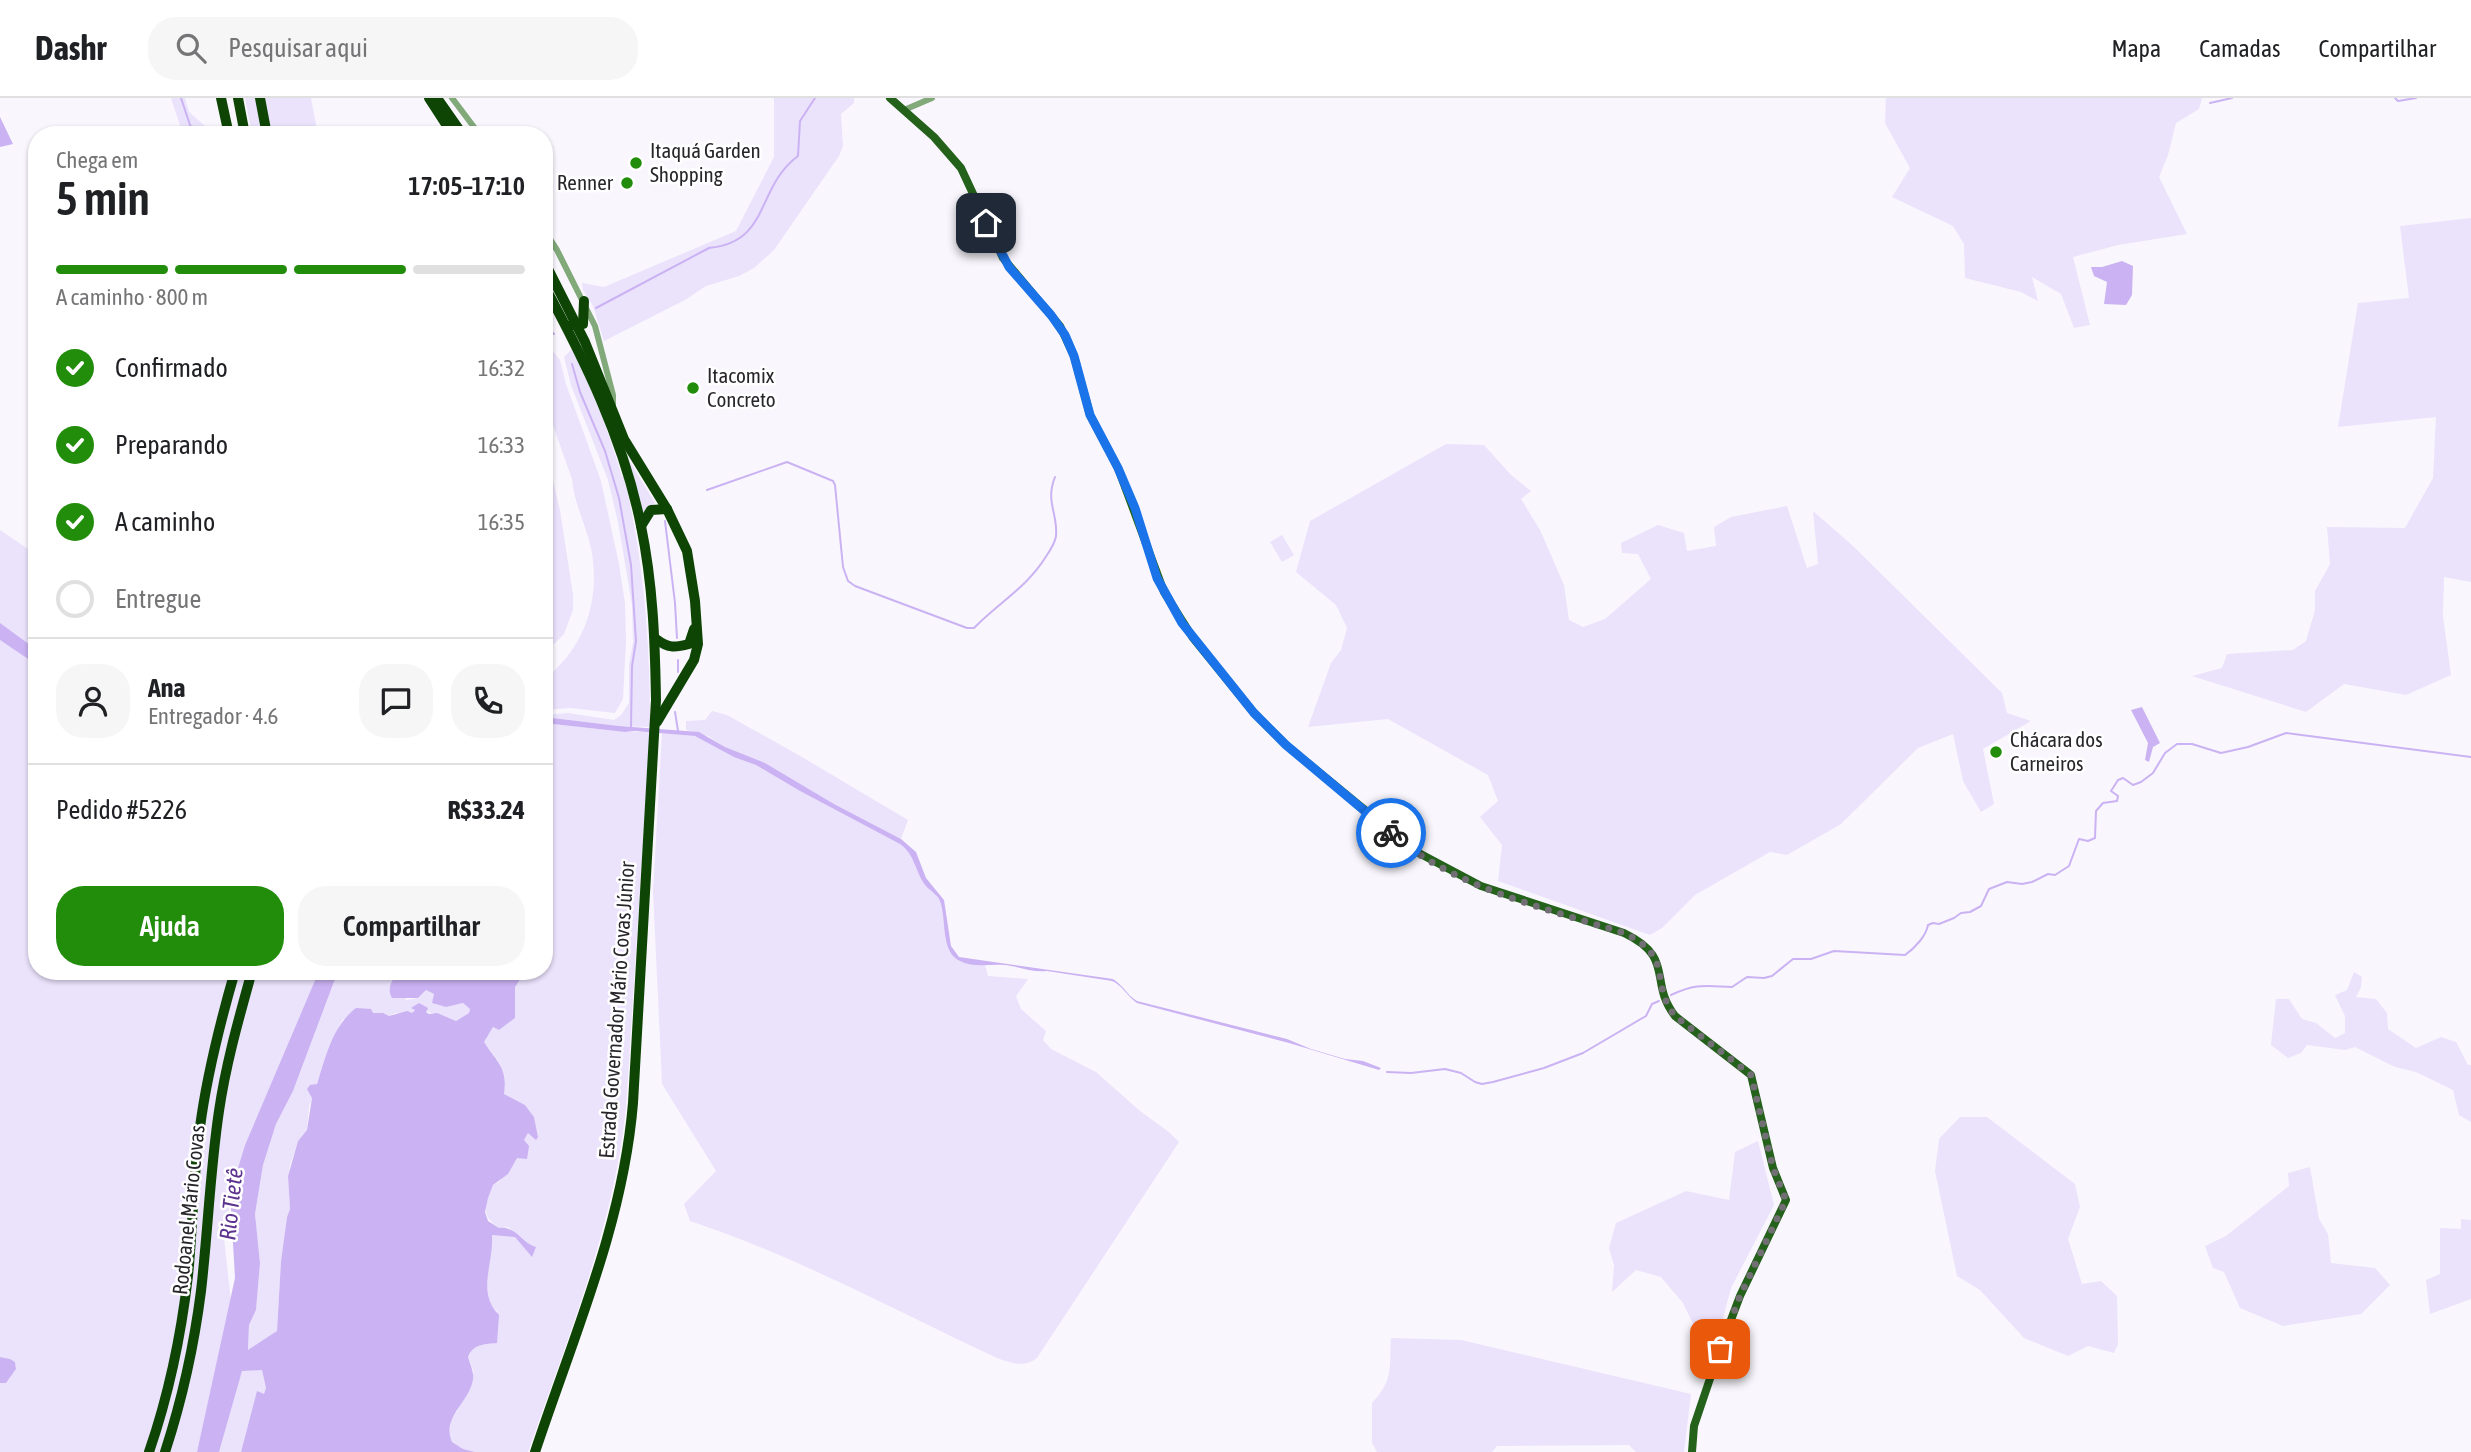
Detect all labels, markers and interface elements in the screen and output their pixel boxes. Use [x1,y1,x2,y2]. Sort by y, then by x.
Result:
search box [148,17,638,80]
text: Dashr [35,29,106,67]
icon: search [172,29,210,67]
text: Pesquisar aqui [228,33,368,63]
text: Mapa [2111,35,2161,62]
text: Camadas [2199,35,2281,62]
text: Compartilhar [2319,35,2436,62]
place label: Itaquá Garden Shopping [650,138,761,186]
text: Chega em [56,147,138,173]
marker: Itaquá Garden Shopping [628,155,644,171]
place label: Renner [557,170,614,194]
text: 17:05–17:10 [408,171,525,201]
text: 5 min [56,172,150,225]
marker: Renner [619,175,635,191]
pin [956,193,1016,253]
icon: home [967,204,1005,242]
text: A caminho · 800 m [56,284,208,310]
icon: check [56,349,94,387]
text: Confirmado [115,353,228,383]
text: 16:32 [478,355,525,381]
place label: Itacomix Concreto [707,363,776,411]
marker: Itacomix Concreto [685,380,701,396]
icon: check [56,426,94,464]
text: Preparando [115,430,228,460]
text: 16:33 [478,432,525,458]
icon: check [56,503,94,541]
text: A caminho [115,507,215,537]
text: 16:35 [478,509,525,535]
text: Entregue [115,584,201,614]
button: person [56,664,130,738]
button: chat [359,664,433,738]
button: phone [451,664,525,738]
text: Ana [148,673,185,703]
text: Entregador · 4.6 [148,703,278,729]
place label: Chácara dos Carneiros [2010,727,2103,775]
marker: Chácara dos Carneiros [1988,744,2004,760]
text: Pedido #5226 [56,795,187,825]
text: R$33.24 [448,795,525,825]
courier [1356,798,1426,868]
icon: bike [1372,814,1410,852]
street label: Estrada Governador Mário Covas Júnior [594,860,638,1159]
button: Ajuda [56,886,284,966]
button: Compartilhar [298,886,525,966]
street label: Rodoanel Mário Covas [167,1124,209,1296]
water label: Rio Tietê [214,1166,248,1242]
pin [1690,1319,1750,1379]
icon: bag [1701,1330,1739,1368]

